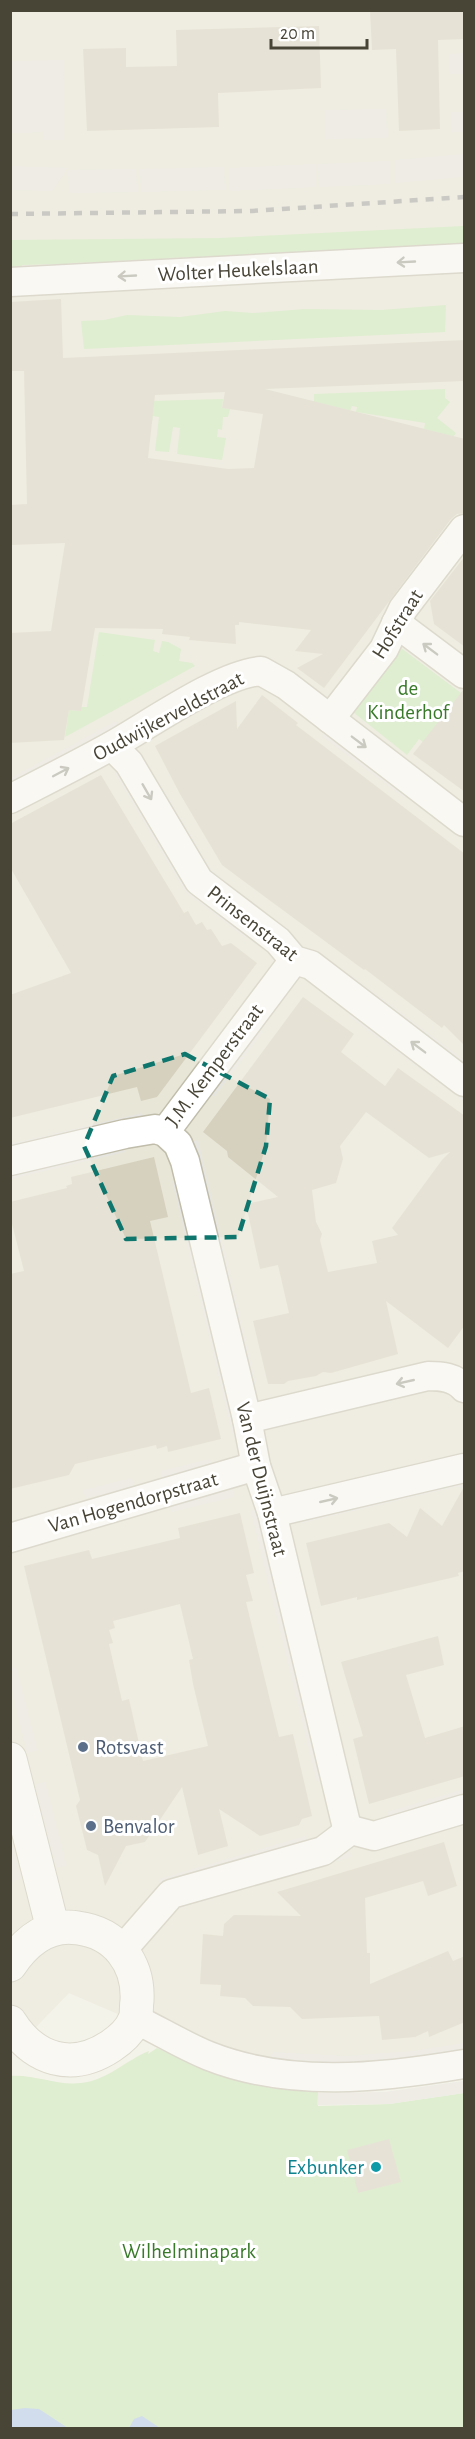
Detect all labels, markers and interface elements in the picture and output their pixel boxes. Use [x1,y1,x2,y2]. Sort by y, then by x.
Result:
scale bar [271,12,367,50]
text: 20 m [280,25,315,43]
street label: Wolter Heukelslaan [157,256,319,285]
one-way arrow [397,256,417,267]
one-way arrow [118,271,138,282]
street label: Hofstraat [368,586,427,663]
one-way arrow [423,642,439,655]
street label: Oudwijkerveldstraat [90,668,247,765]
park label: de Kinderhof [367,678,451,723]
one-way arrow [351,735,367,748]
one-way arrow [52,766,70,777]
one-way arrow [141,783,153,800]
street label: Prinsenstraat [203,882,302,965]
street label: J.M. Kemperstraat [162,1000,267,1130]
one-way arrow [410,1041,426,1054]
one-way arrow [396,1376,415,1388]
street label: Van der Duijnstraat [232,1400,291,1559]
street label: Van Hogendorpstraat [46,1468,220,1537]
one-way arrow [319,1494,338,1505]
place label: Rotsvast [95,1737,164,1758]
marker: Rotsvast [76,1740,90,1754]
place label: Benvalor [103,1816,175,1837]
marker: Benvalor [84,1819,98,1833]
place label: Exbunker [287,2157,364,2178]
marker: Exbunker [369,2160,383,2174]
park label: Wilhelminapark [122,2241,256,2262]

